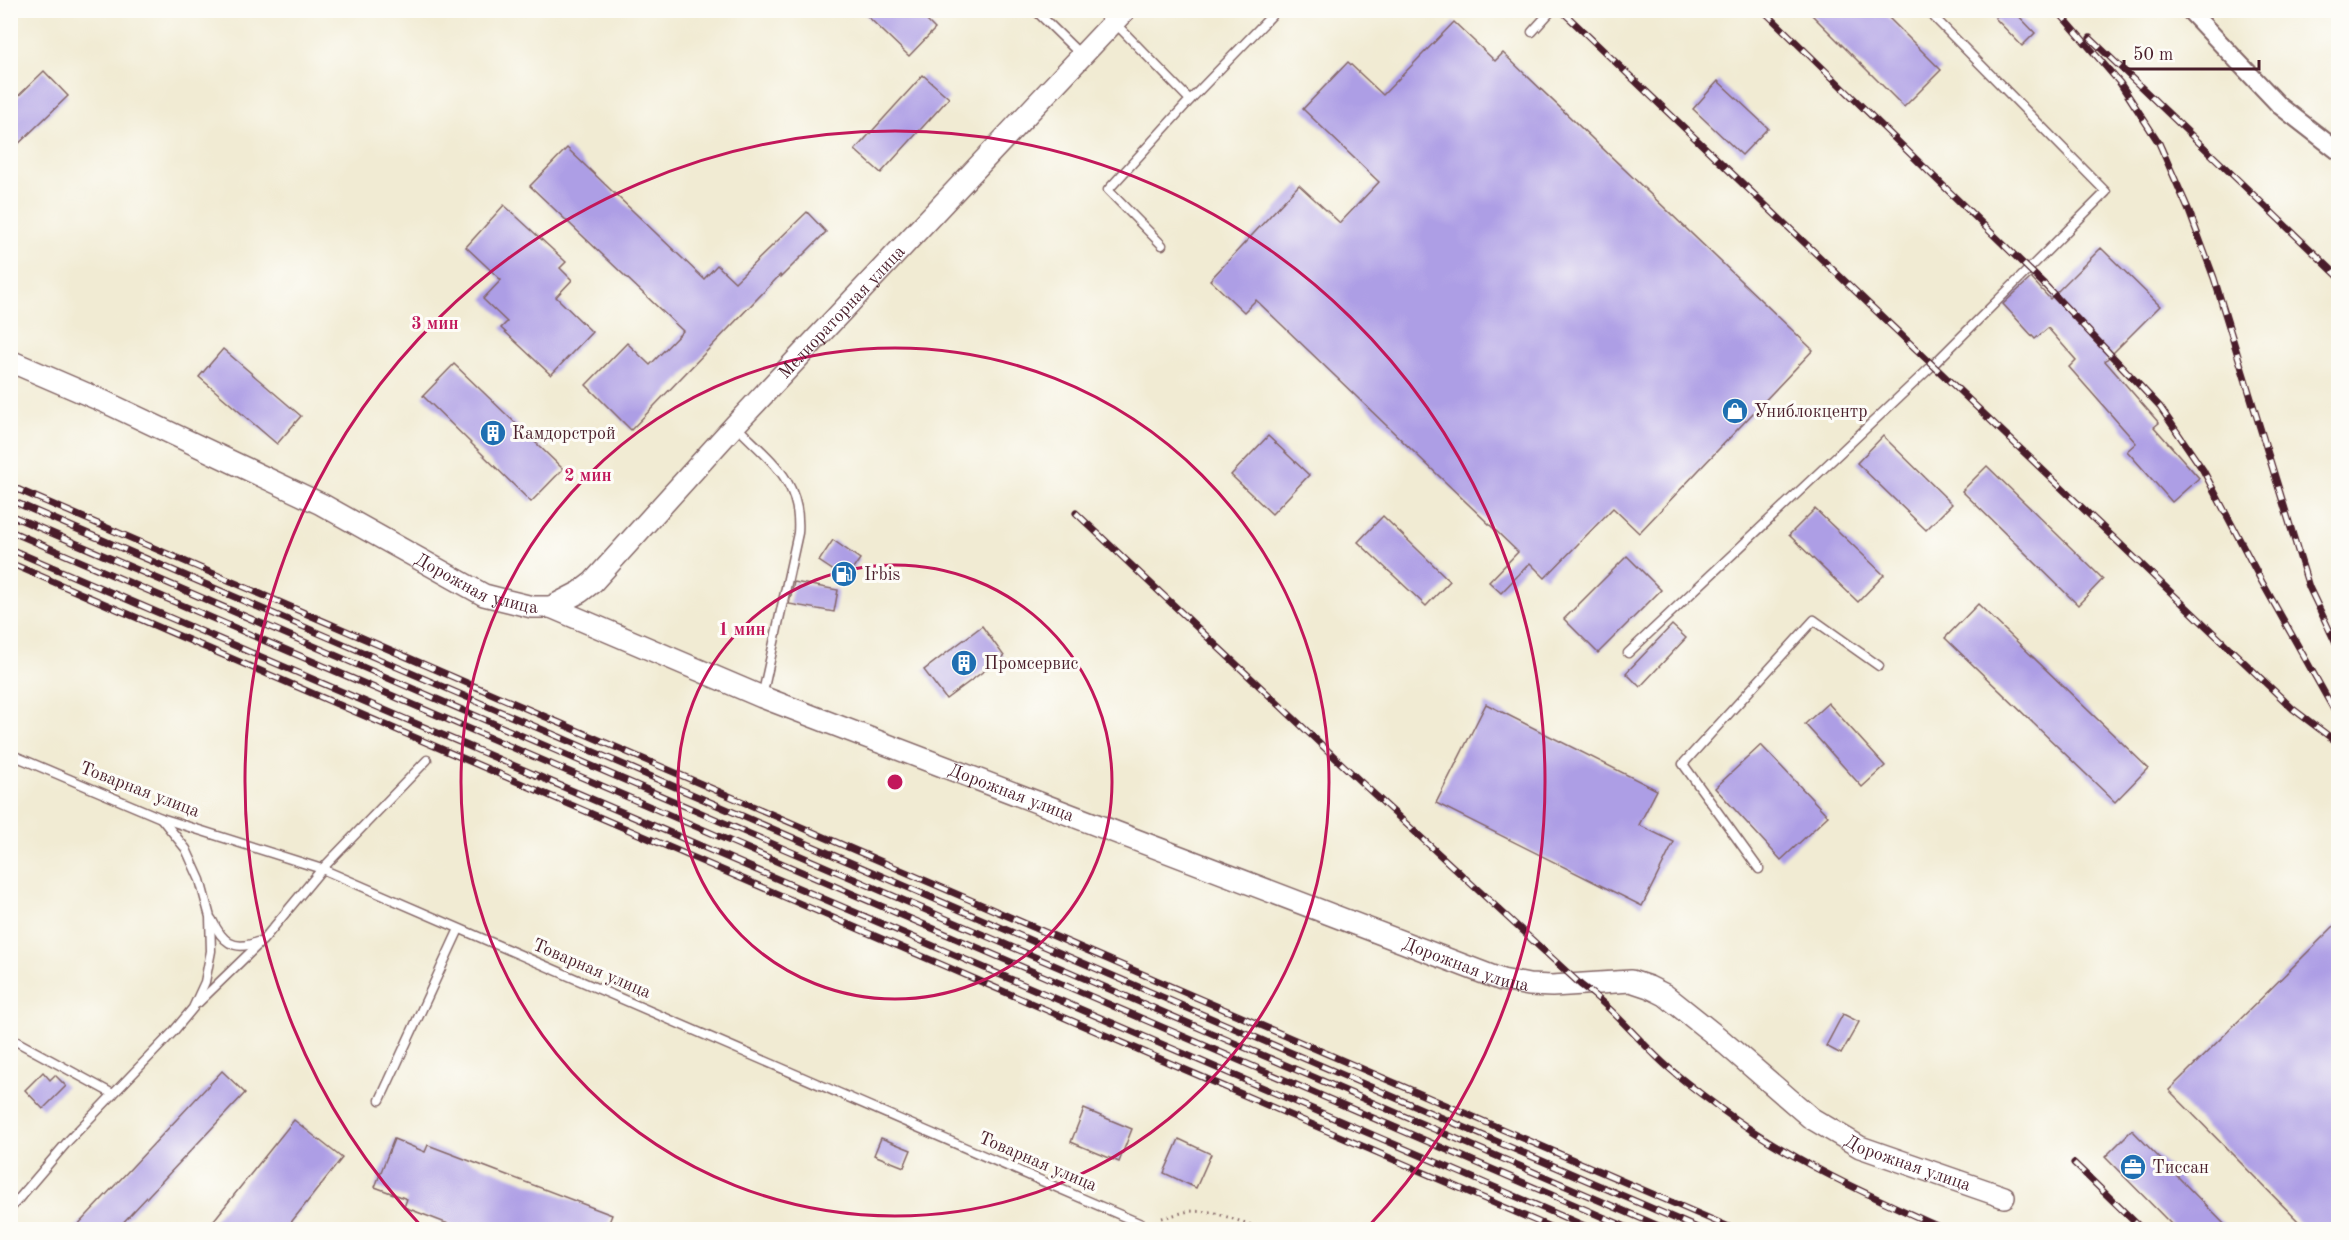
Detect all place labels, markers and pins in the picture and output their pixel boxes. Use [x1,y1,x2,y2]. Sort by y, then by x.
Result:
shop icon: Униблокцентр [1720,396,1750,426]
place label: Униблокцентр [1754,403,1868,421]
building icon: Камдорстрой [478,418,508,448]
place label: Камдорстрой [512,425,616,443]
fuel station icon: Irbis [829,559,859,589]
place label: Irbis [864,566,901,584]
building icon: Промсервис [949,648,979,678]
place label: Промсервис [984,655,1079,673]
centre of rings [885,772,905,792]
office icon: Тиссан [2118,1152,2148,1182]
place label: Тиссан [2152,1159,2209,1177]

